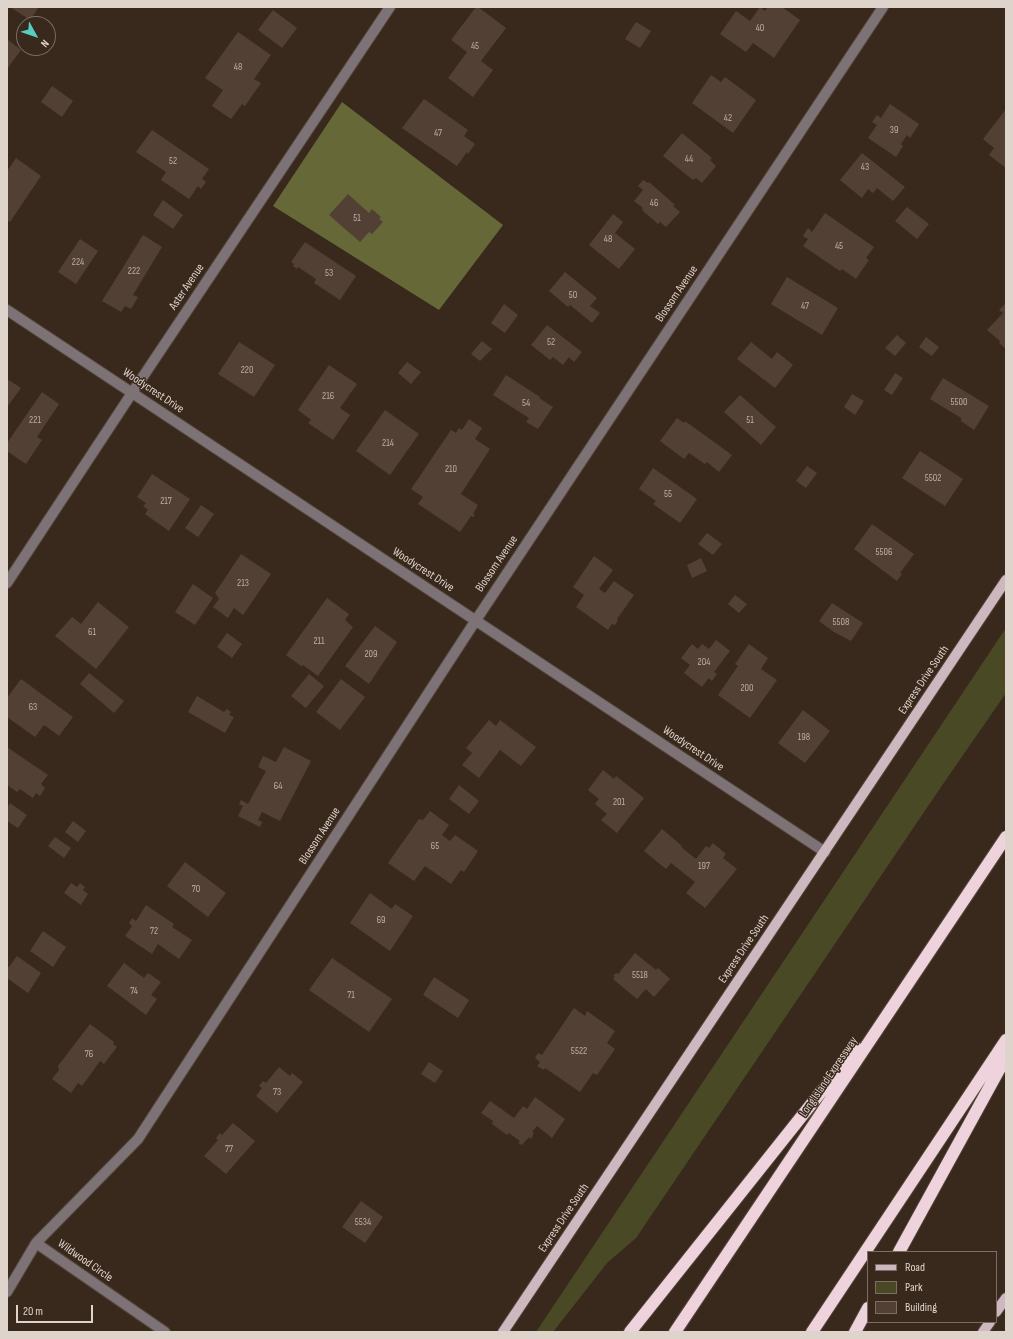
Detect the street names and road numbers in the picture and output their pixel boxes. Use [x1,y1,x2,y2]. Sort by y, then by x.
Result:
street label: Aster Avenue [166,261,208,313]
street label: Blossom Avenue [653,263,701,325]
street label: Woodycrest Drive [120,365,186,417]
street label: Blossom Avenue [473,533,521,595]
street label: Woodycrest Drive [389,545,457,595]
street label: Express Drive South [896,643,952,717]
street label: Woodycrest Drive [660,723,726,775]
street label: Blossom Avenue [296,805,344,867]
street label: Express Drive South [716,912,772,986]
street label: Long Island Expressway [797,1034,861,1120]
street label: Express Drive South [536,1181,592,1255]
street label: Wildwood Circle [55,1237,115,1285]

